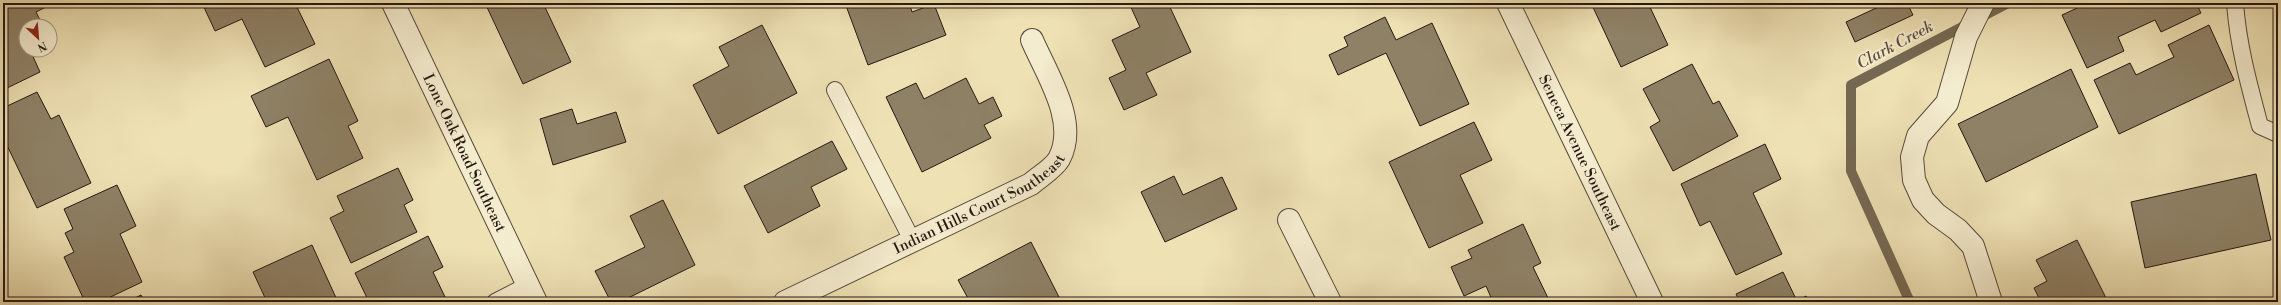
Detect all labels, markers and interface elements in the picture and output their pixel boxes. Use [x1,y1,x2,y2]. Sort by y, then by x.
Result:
water label: Clark Creek [1853,16,1937,74]
north arrow [18,18,58,58]
text: N [35,38,49,54]
street label: Lone Oak Road Southeast [419,70,511,236]
street label: Seneca Avenue Southeast [1534,71,1626,234]
street label: Indian Hills Court Southeast [890,150,1070,258]

